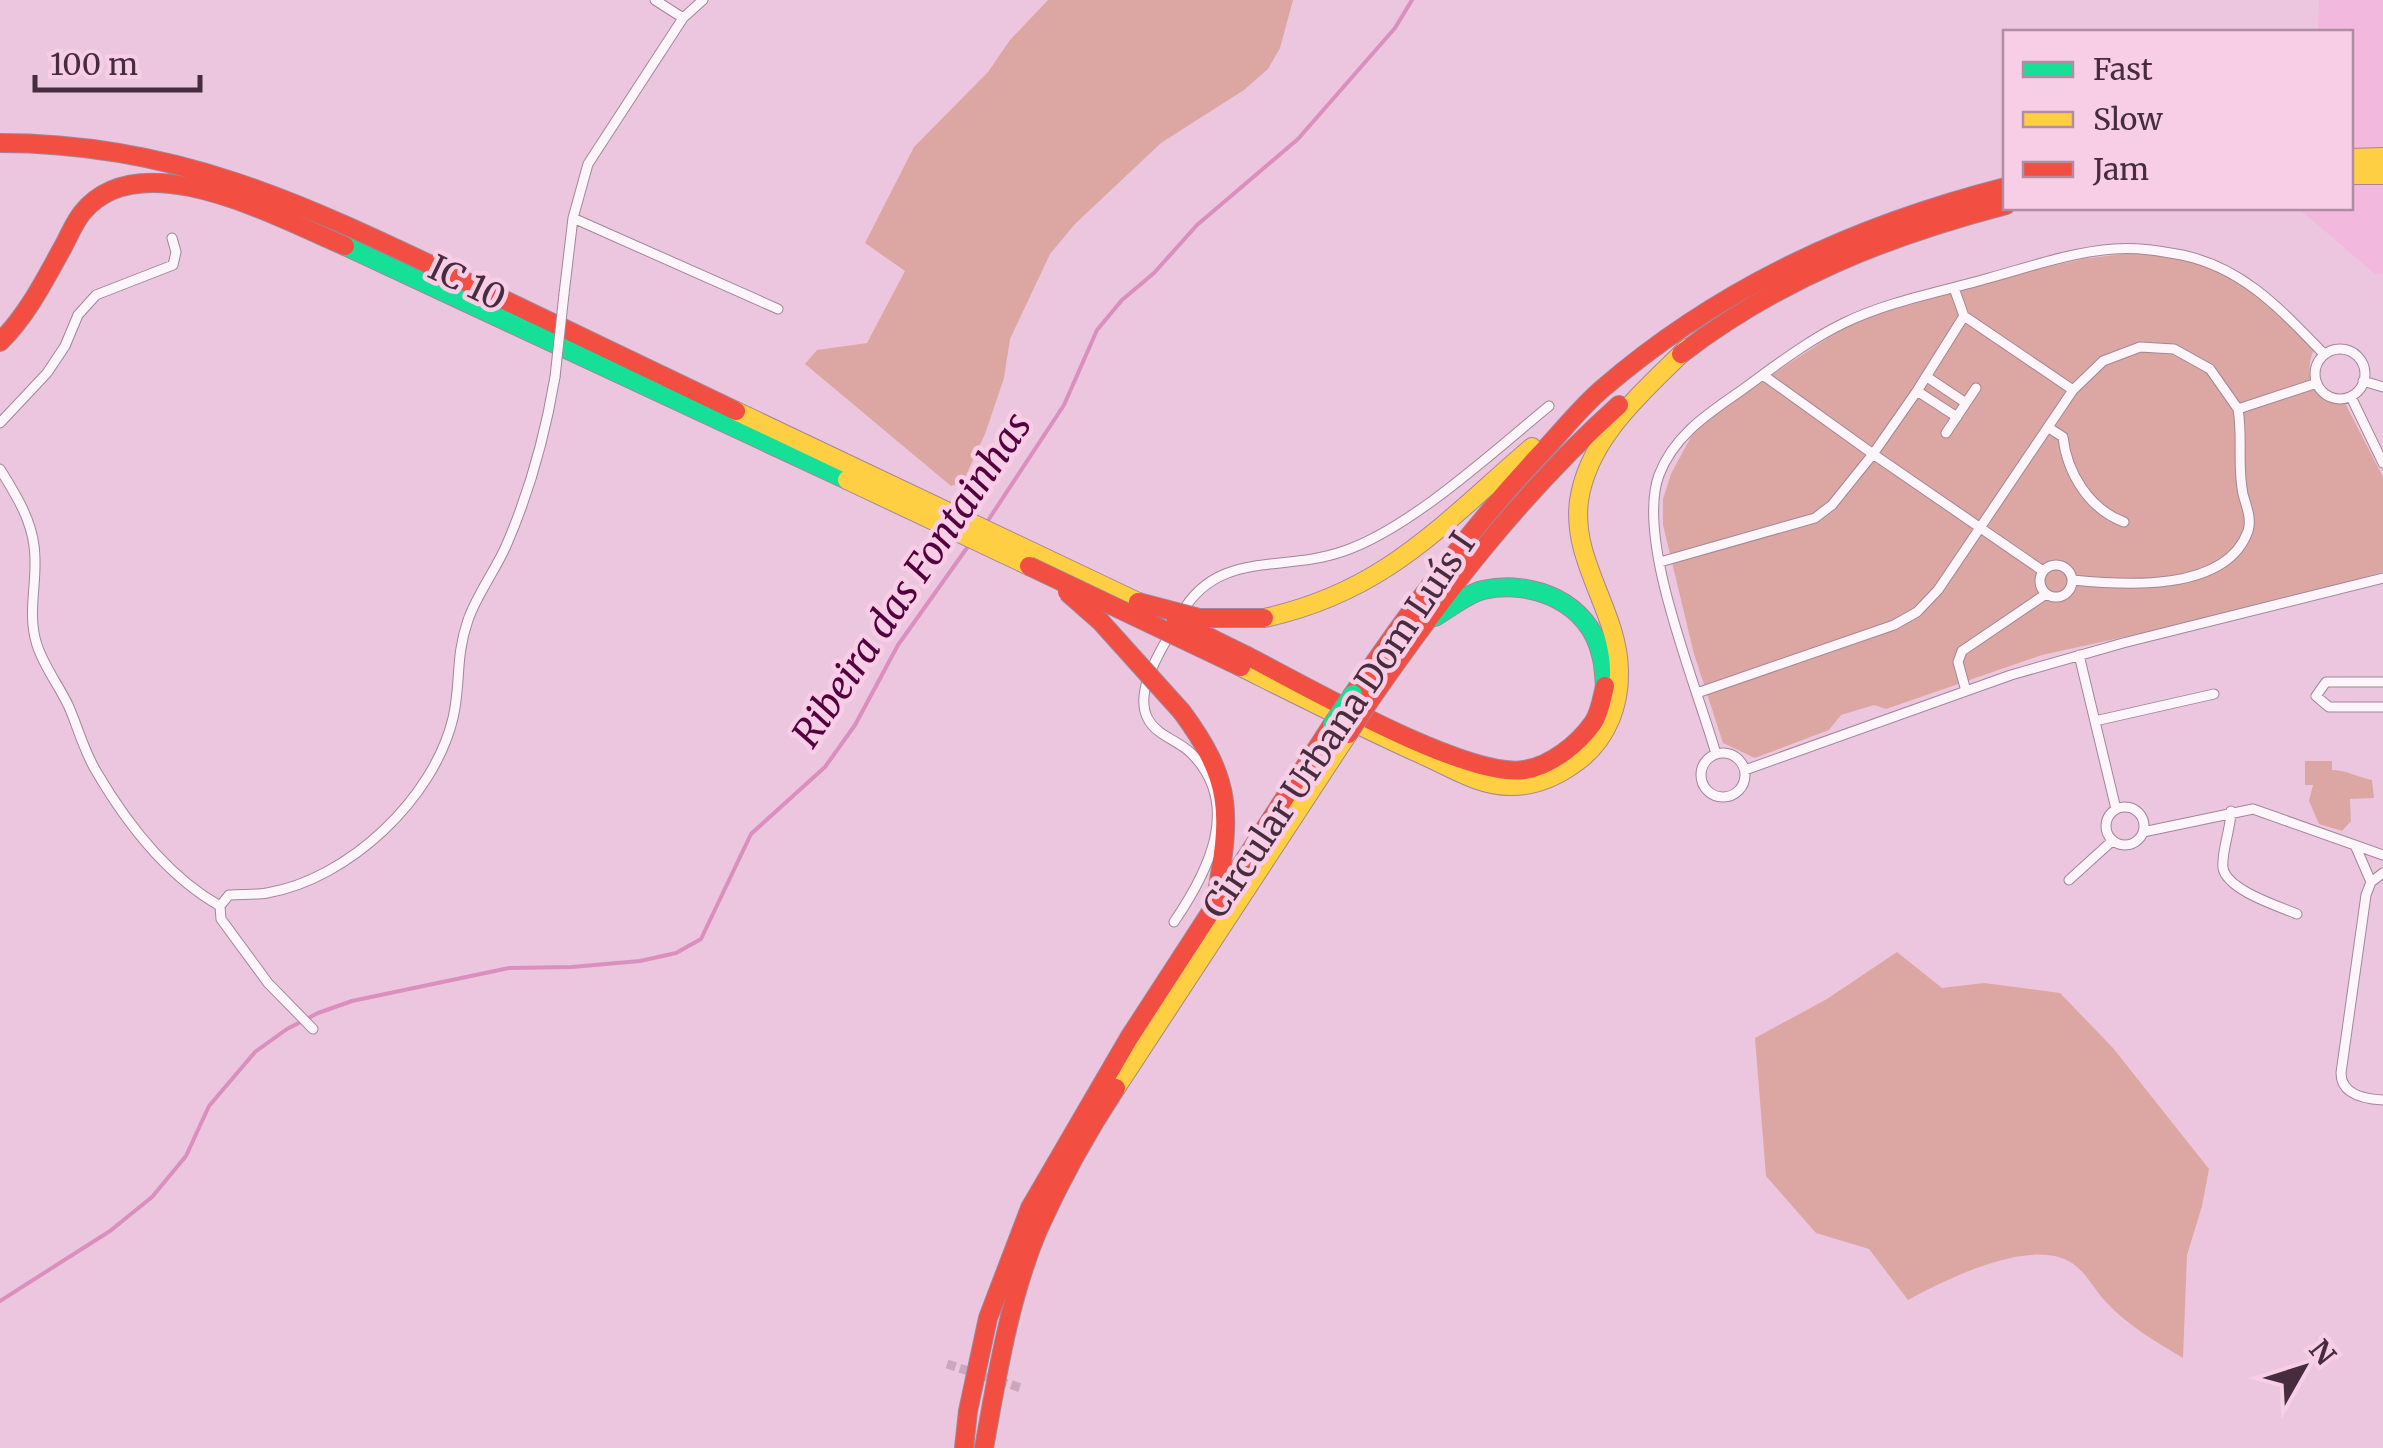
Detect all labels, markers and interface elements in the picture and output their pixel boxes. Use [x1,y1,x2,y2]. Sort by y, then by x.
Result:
scale bar [35,30,200,92]
legend [2003,30,2353,210]
text: 100 m [50,45,138,83]
text: Fast [2093,50,2153,88]
text: Slow [2093,100,2163,138]
text: Jam [2092,150,2149,188]
street label: IC 10 [421,246,513,320]
water label: Ribeira das Fontainhas [782,404,1041,756]
street label: Circular Urbana Dom Luís I [1193,524,1485,926]
north arrow [2253,1318,2353,1418]
text: N [2301,1332,2343,1372]

